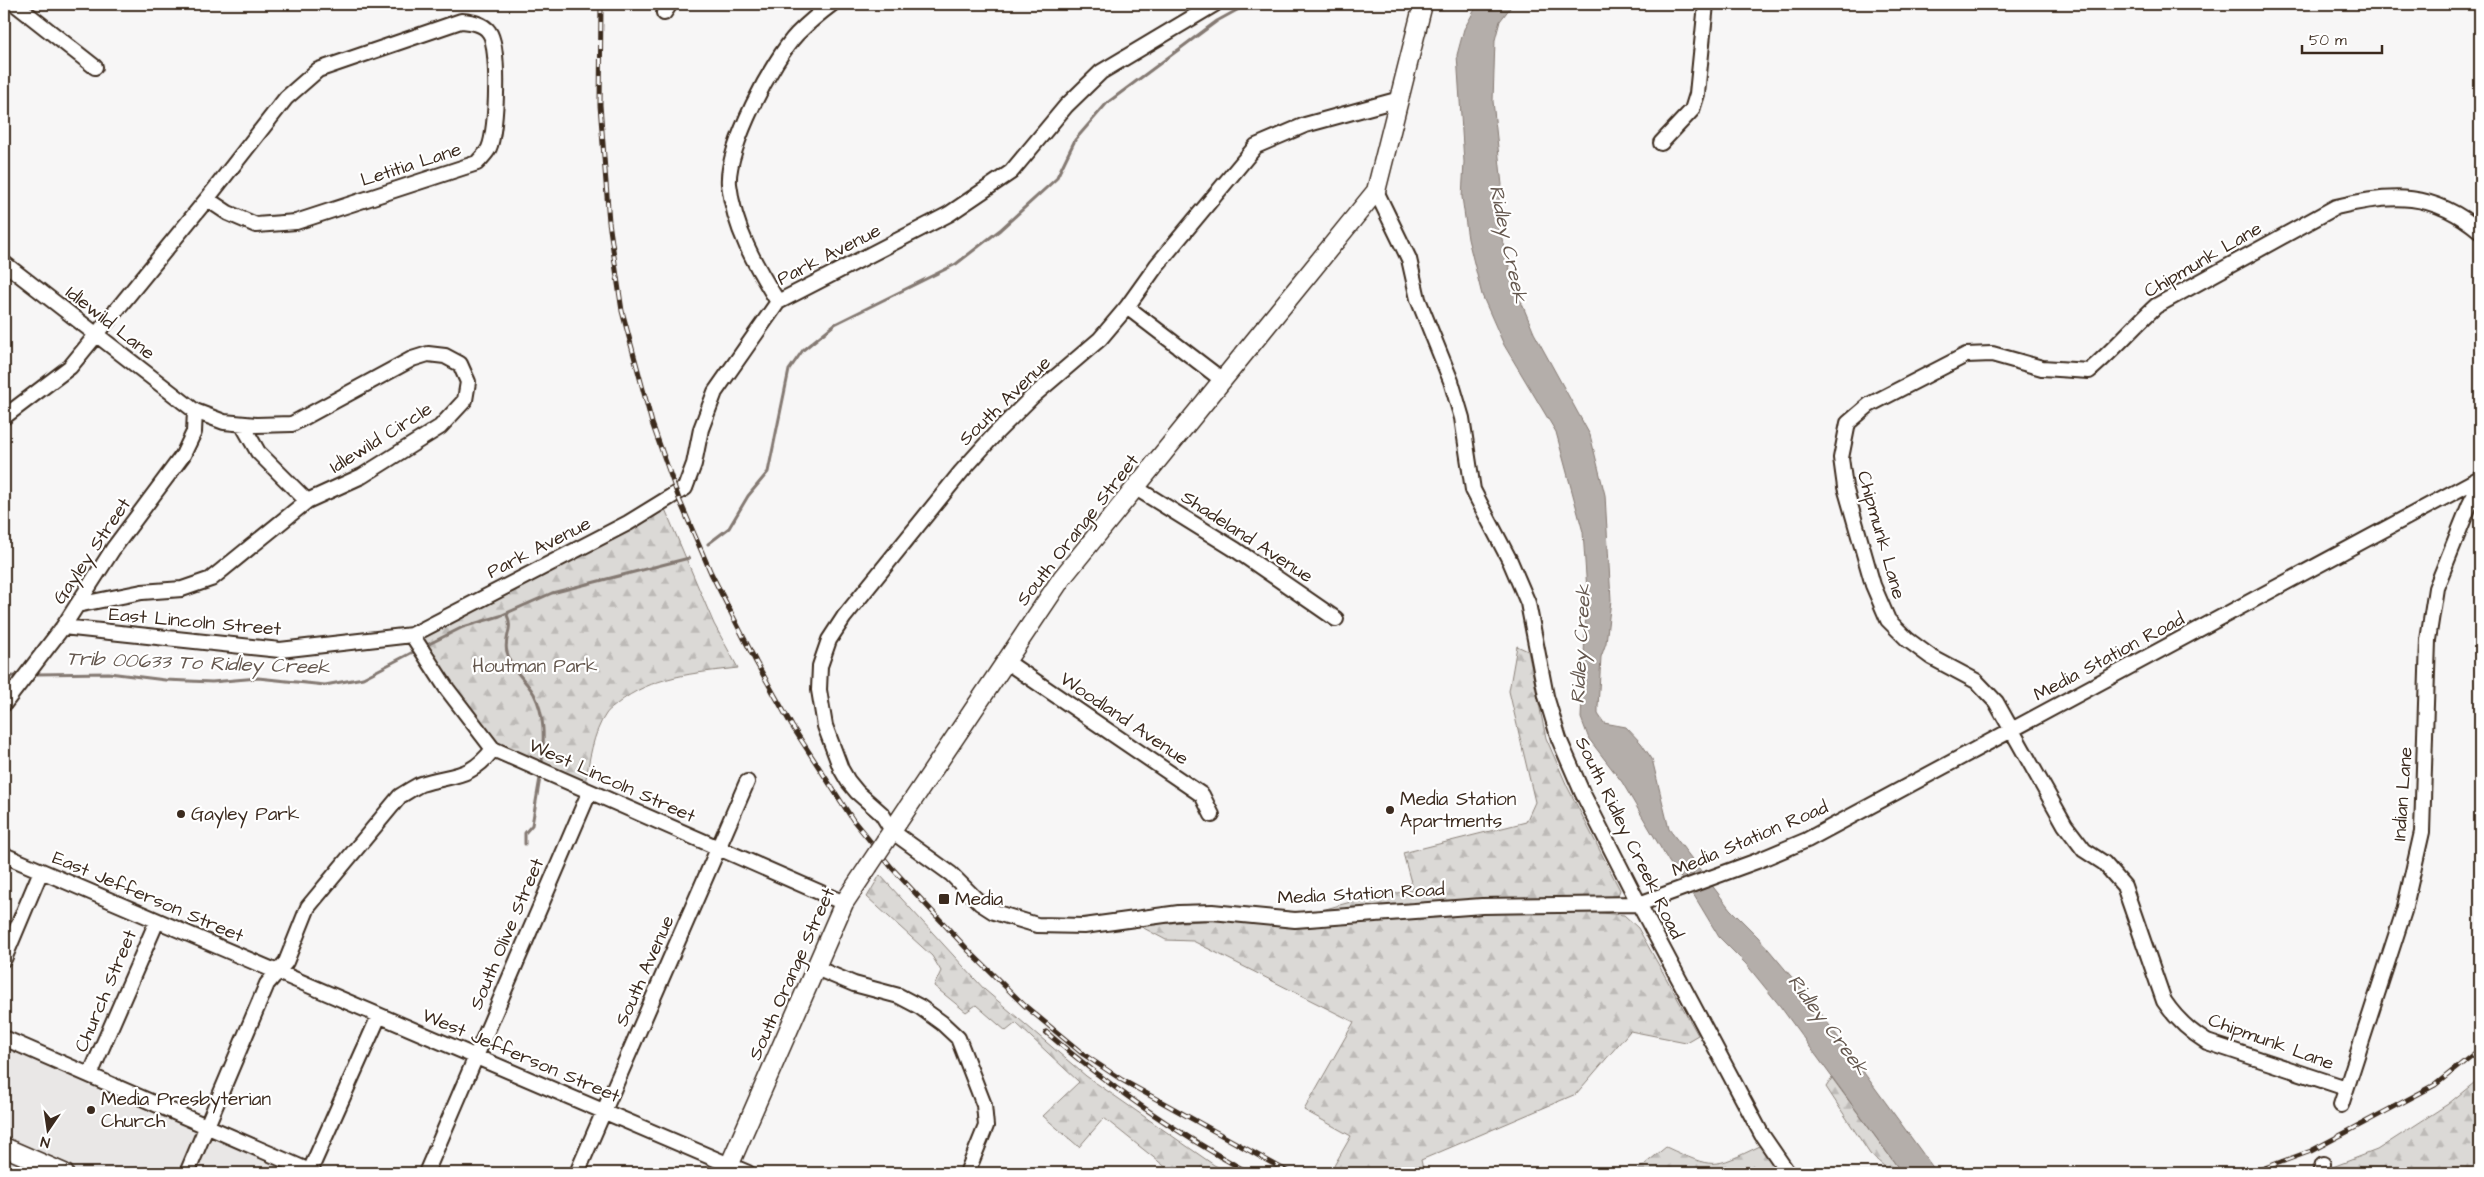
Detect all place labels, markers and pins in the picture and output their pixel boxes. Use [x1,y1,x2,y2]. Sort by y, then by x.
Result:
place label: Media Station Apartments [1400,786,1516,835]
place label: Gayley Park [191,801,300,829]
marker: Media Station Apartments [1384,804,1396,816]
marker: Gayley Park [175,808,187,820]
place label: Media [955,886,1004,913]
marker: Media [937,892,951,906]
place label: Media Presbyterian Church [101,1086,271,1135]
marker: Media Presbyterian Church [85,1104,97,1116]

